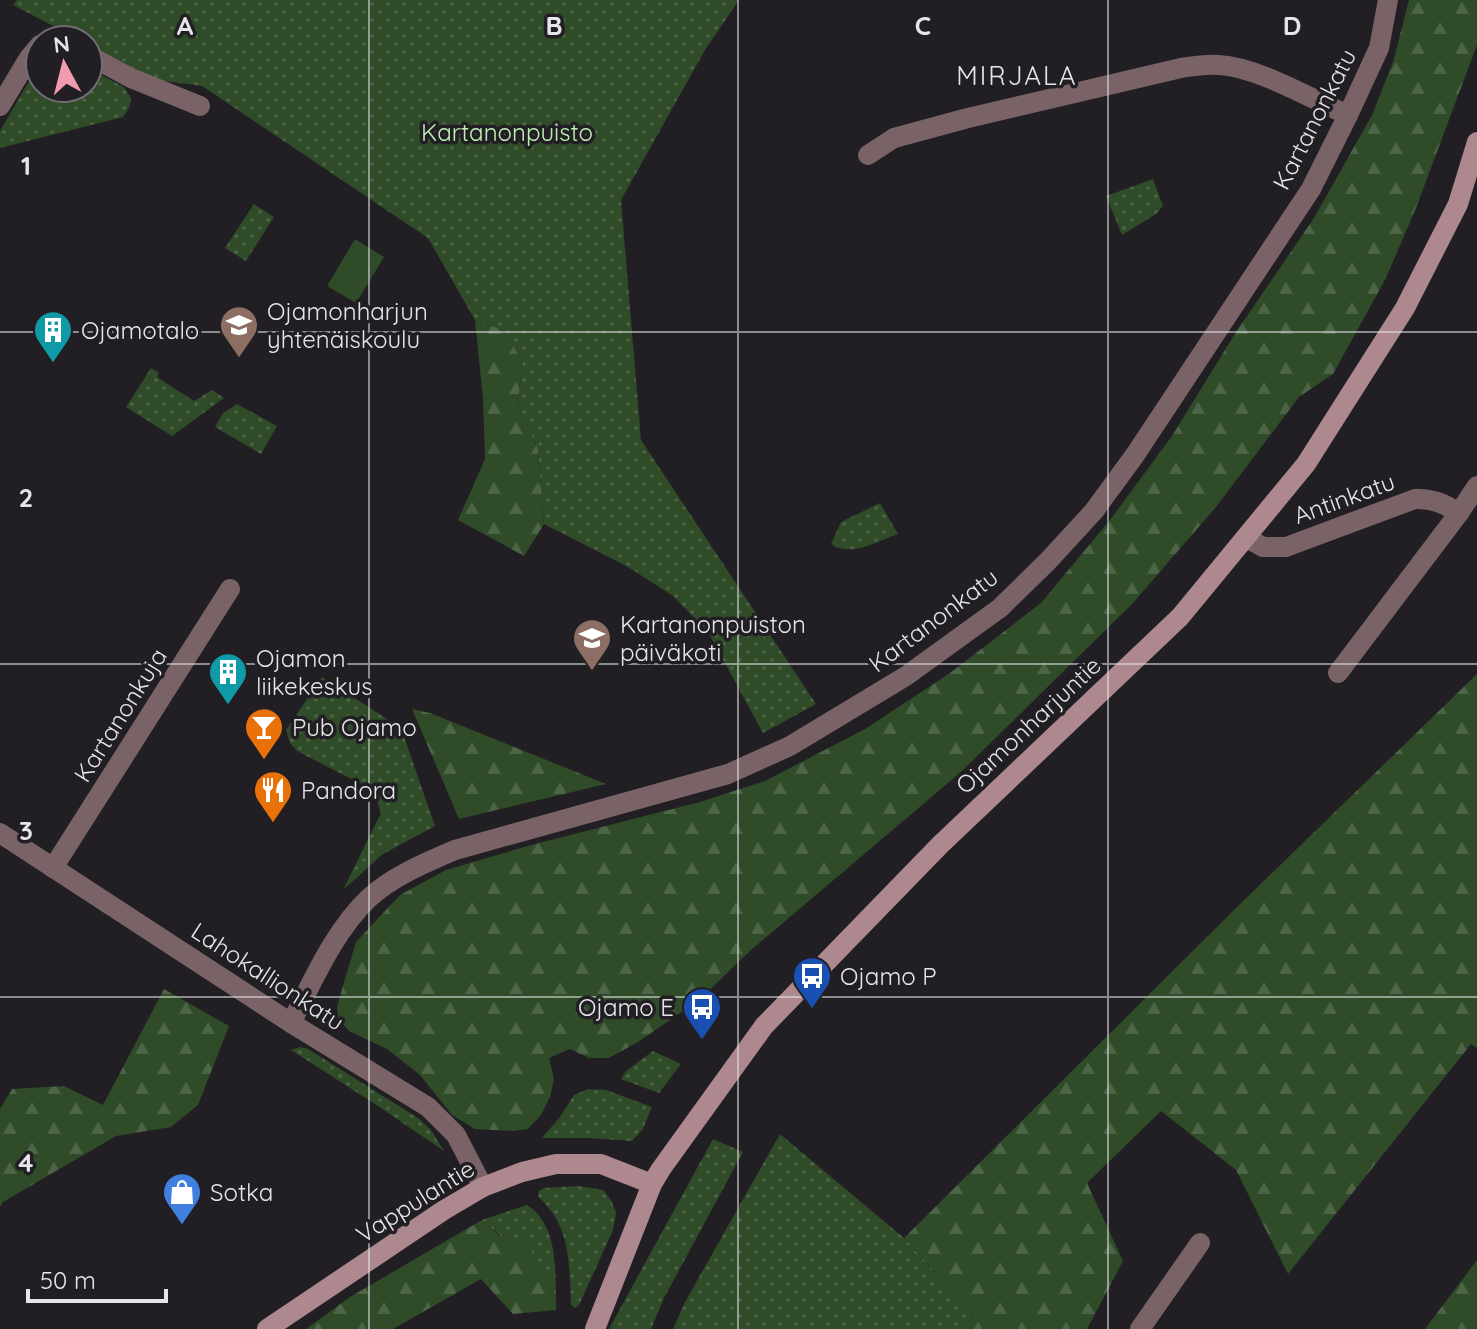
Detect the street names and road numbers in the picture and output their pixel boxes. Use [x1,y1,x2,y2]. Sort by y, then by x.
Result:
street label: Kartanonkatu [1266,44,1362,194]
street label: Antinkatu [1289,466,1399,530]
street label: Kartanonkatu [862,562,1004,678]
street label: Kartanonkuja [67,642,173,788]
street label: Ojamonharjuntie [949,650,1107,800]
street label: Lahokallionkatu [186,915,350,1037]
street label: Vappulantie [350,1153,480,1249]

